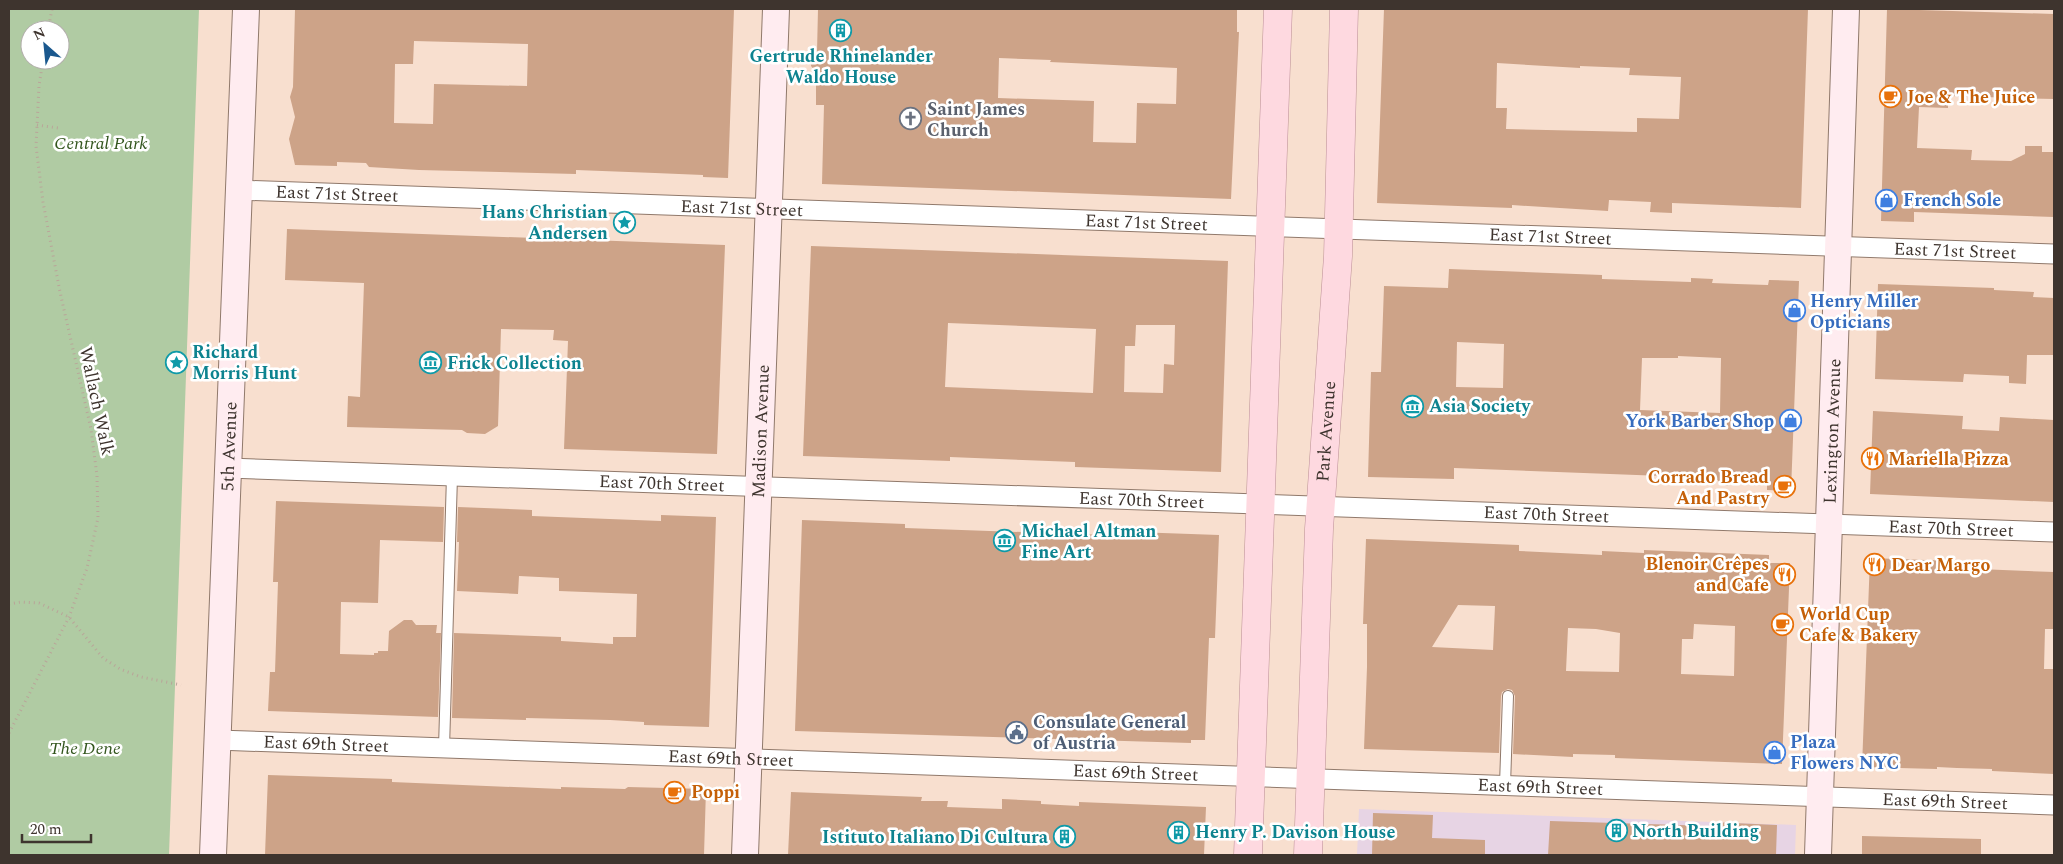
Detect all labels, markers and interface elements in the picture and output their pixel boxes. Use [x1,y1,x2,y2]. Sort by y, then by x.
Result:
building icon: Gertrude Rhinelander Waldo House [829,19,853,43]
north arrow [20,20,70,70]
text: N [29,22,49,46]
place label: Gertrude Rhinelander Waldo House [749,43,933,91]
place label: Joe & The Juice [1907,84,2035,111]
cafe icon: Joe & The Juice [1879,85,1903,109]
place label: Saint James Church [927,96,1025,144]
church icon: Saint James Church [899,107,923,131]
park label: Central Park [54,130,148,157]
street label: East 71st Street [275,178,399,210]
place label: French Sole [1903,187,2001,214]
shop icon: French Sole [1875,188,1899,212]
street label: East 71st Street [680,193,804,224]
place label: Hans Christian Andersen [481,199,608,247]
street label: East 71st Street [1085,207,1208,239]
place icon: Hans Christian Andersen [612,210,636,234]
street label: East 71st Street [1488,221,1612,253]
street label: East 71st Street [1893,235,2017,267]
place label: Henry Miller Opticians [1810,288,1919,336]
shop icon: Henry Miller Opticians [1782,299,1806,323]
place label: Richard Morris Hunt [192,339,297,387]
street label: Wallach Walk [72,344,121,458]
place icon: Richard Morris Hunt [164,350,188,374]
place label: Frick Collection [447,350,582,377]
museum icon: Frick Collection [419,351,443,375]
street label: Lexington Avenue [1817,358,1848,504]
street label: Madison Avenue [745,364,777,499]
street label: Park Avenue [1309,380,1343,483]
place label: Asia Society [1429,393,1532,420]
museum icon: Asia Society [1401,394,1425,418]
street label: 5th Avenue [214,401,245,492]
place label: York Barber Shop [1625,408,1774,435]
shop icon: York Barber Shop [1778,409,1802,433]
place label: Mariella Pizza [1888,446,2010,473]
restaurant icon: Mariella Pizza [1860,447,1884,471]
place label: Corrado Bread And Pastry [1648,464,1770,512]
street label: East 70th Street [598,468,725,499]
cafe icon: Corrado Bread And Pastry [1773,475,1797,499]
street label: East 70th Street [1078,485,1205,516]
street label: East 70th Street [1483,499,1609,530]
street label: East 70th Street [1888,513,2014,545]
place label: Michael Altman Fine Art [1021,518,1157,566]
museum icon: Michael Altman Fine Art [993,529,1017,553]
place label: Blenoir Crêpes and Cafe [1645,551,1769,599]
place label: Dear Margo [1891,552,1990,579]
restaurant icon: Dear Margo [1863,553,1887,577]
restaurant icon: Blenoir Crêpes and Cafe [1773,562,1797,586]
place label: World Cup Cafe & Bakery [1799,601,1919,649]
cafe icon: World Cup Cafe & Bakery [1771,612,1795,636]
place label: Consulate General of Austria [1033,709,1186,757]
public building icon: Consulate General of Austria [1005,720,1029,744]
street label: East 69th Street [263,729,389,760]
place label: Plaza Flowers NYC [1790,729,1899,777]
park label: The Dene [49,735,121,762]
shop icon: Plaza Flowers NYC [1762,740,1786,764]
street label: East 69th Street [667,743,794,774]
street label: East 69th Street [1072,757,1199,789]
street label: East 69th Street [1477,772,1603,803]
place label: Poppi [691,779,740,806]
cafe icon: Poppi [663,780,687,804]
street label: East 69th Street [1882,786,2008,817]
scale bar [22,812,91,844]
text: 20 m [30,818,62,841]
place label: North Building [1632,818,1759,845]
place label: Henry P. Davison House [1195,819,1395,846]
building icon: North Building [1604,819,1628,843]
building icon: Henry P. Davison House [1167,820,1191,844]
place label: Istituto Italiano Di Cultura [822,824,1049,851]
building icon: Istituto Italiano Di Cultura [1052,825,1076,849]

